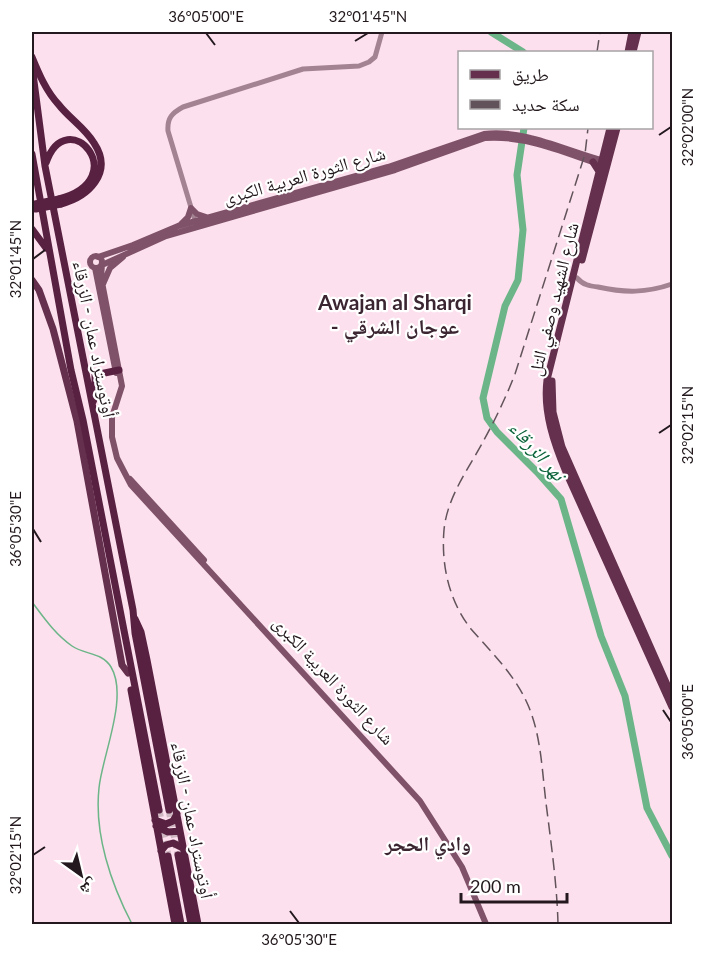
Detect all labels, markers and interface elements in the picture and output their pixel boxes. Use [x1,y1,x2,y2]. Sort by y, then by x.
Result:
text: 36°05'00"E [168,7,244,25]
text: 32°01'45"N [329,7,407,25]
legend [458,51,653,129]
text: طريق [512,63,549,86]
text: 32°02'00"N [678,88,696,166]
text: سكة حديد [512,93,580,115]
street label: شارع الثورة العربية الكبرى [220,141,388,210]
text: 32°01'45"N [6,220,24,298]
street label: شارع الشهيد وصفي التل [523,220,587,379]
street label: أوتوستراد عمان - الزرقاء [68,259,121,419]
district label: Awajan al Sharqi - عوجان الشرقي [317,289,472,343]
text: 32°02'15"N [678,386,696,464]
water label: نهر الزرقاء [504,415,573,488]
text: 36°05'30"E [6,491,24,567]
street label: شارع الثورة العربية الكبرى [268,611,399,750]
text: 36°05'00"E [678,684,696,760]
street label: أوتوستراد عمان - الزرقاء [166,740,219,900]
text: 32°02'15"N [6,816,24,894]
district label: وادي الحجر [384,831,471,860]
north arrow [51,845,111,905]
scale bar [461,866,568,904]
text: ش [77,874,102,900]
text: 200 m [470,875,521,897]
text: 36°05'30"E [261,930,337,948]

